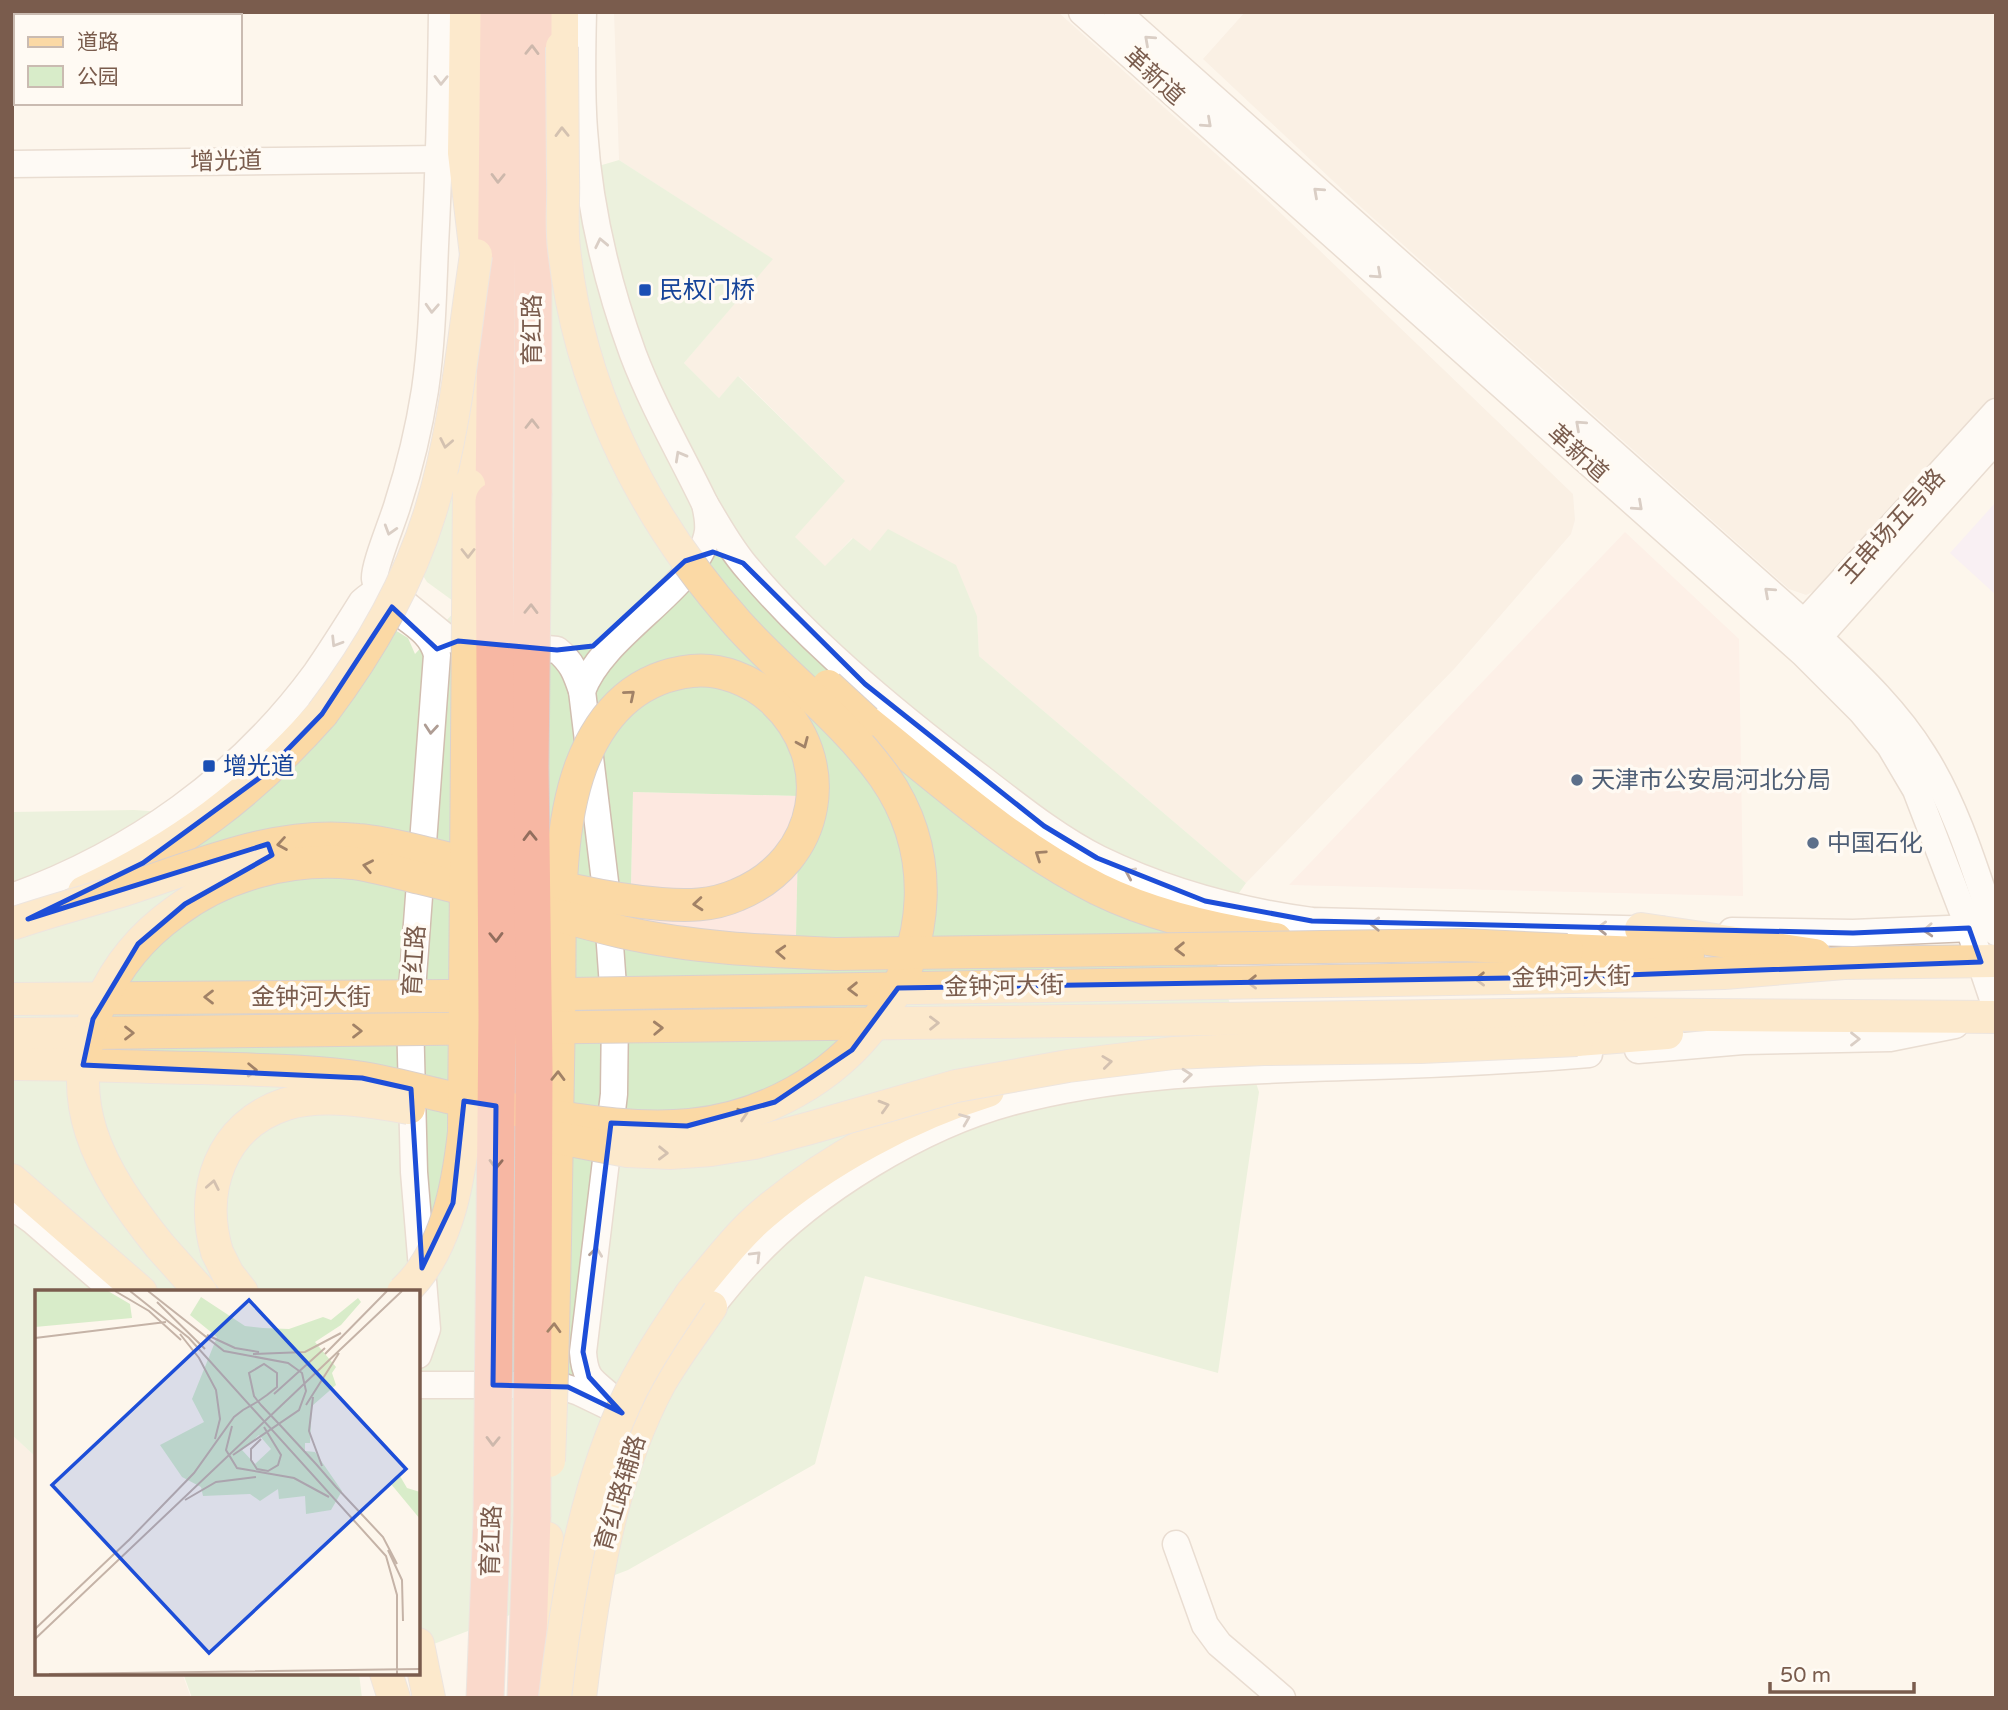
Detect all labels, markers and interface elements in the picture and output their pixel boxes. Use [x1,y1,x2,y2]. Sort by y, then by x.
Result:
legend [14,14,242,105]
text: 道路 [77,30,119,55]
one-way arrow [1144,36,1157,49]
street label: 革新道 [1117,42,1190,111]
one-way arrow [524,44,540,55]
text: 公园 [77,65,119,90]
one-way arrow [434,75,449,86]
one-way arrow [1198,114,1211,127]
one-way arrow [554,127,570,137]
street label: 增光道 [190,146,262,177]
one-way arrow [490,174,506,184]
one-way arrow [1313,188,1326,200]
one-way arrow [594,237,609,249]
one-way arrow [1369,265,1382,278]
place label: 民权门桥 [659,276,755,305]
marker: 民权门桥 [637,282,653,298]
street label: 育红路 [518,294,547,366]
one-way arrow [425,303,440,314]
one-way arrow [524,419,540,429]
street label: 革新道 [1541,419,1614,488]
one-way arrow [1575,420,1588,433]
one-way arrow [440,437,455,449]
one-way arrow [675,450,688,463]
street label: 王串场五号路 [1833,463,1951,590]
one-way arrow [1630,498,1643,511]
one-way arrow [384,524,398,536]
one-way arrow [460,548,476,559]
one-way arrow [1764,588,1777,600]
one-way arrow [523,603,539,613]
one-way arrow [332,634,345,647]
one-way arrow [622,691,635,703]
one-way arrow [424,724,439,735]
one-way arrow [795,736,809,748]
place label: 增光道 [223,752,295,781]
marker: 增光道 [201,758,217,774]
place label: 天津市公安局河北分局 [1591,766,1831,795]
marker: 天津市公安局河北分局 [1569,772,1585,788]
place label: 中国石化 [1827,829,1923,858]
one-way arrow [523,830,538,841]
marker: 中国石化 [1805,835,1821,851]
one-way arrow [276,836,288,851]
one-way arrow [1035,850,1048,863]
one-way arrow [362,860,374,875]
one-way arrow [1125,867,1137,881]
one-way arrow [692,896,703,911]
one-way arrow [1369,916,1380,931]
one-way arrow [1596,921,1607,936]
one-way arrow [1922,922,1933,937]
street label: 育红路 [398,924,431,998]
one-way arrow [489,932,504,943]
one-way arrow [1174,941,1185,957]
one-way arrow [776,944,787,959]
street label: 金钟河大街 [1511,962,1631,993]
street label: 金钟河大街 [944,971,1064,1002]
one-way arrow [1474,971,1485,986]
one-way arrow [1246,974,1257,990]
one-way arrow [848,981,858,997]
street label: 金钟河大街 [251,983,371,1012]
one-way arrow [204,989,214,1005]
one-way arrow [929,1015,940,1030]
one-way arrow [653,1020,664,1036]
one-way arrow [352,1024,363,1039]
one-way arrow [125,1025,135,1041]
one-way arrow [1850,1031,1860,1047]
one-way arrow [1101,1054,1113,1069]
one-way arrow [247,1063,258,1078]
one-way arrow [1182,1068,1193,1083]
one-way arrow [550,1070,566,1080]
one-way arrow [878,1100,890,1115]
one-way arrow [736,1108,748,1122]
one-way arrow [958,1113,970,1127]
one-way arrow [658,1145,668,1161]
one-way arrow [488,1160,504,1170]
one-way arrow [204,1179,219,1191]
one-way arrow [588,1246,603,1258]
one-way arrow [747,1251,760,1264]
inset map [35,1290,420,1675]
one-way arrow [547,1322,562,1333]
street label: 育红路辅路 [589,1432,652,1555]
one-way arrow [485,1436,500,1447]
street label: 育红路 [476,1505,507,1578]
scale bar [1770,1650,1913,1694]
text: 50 m [1780,1663,1831,1688]

